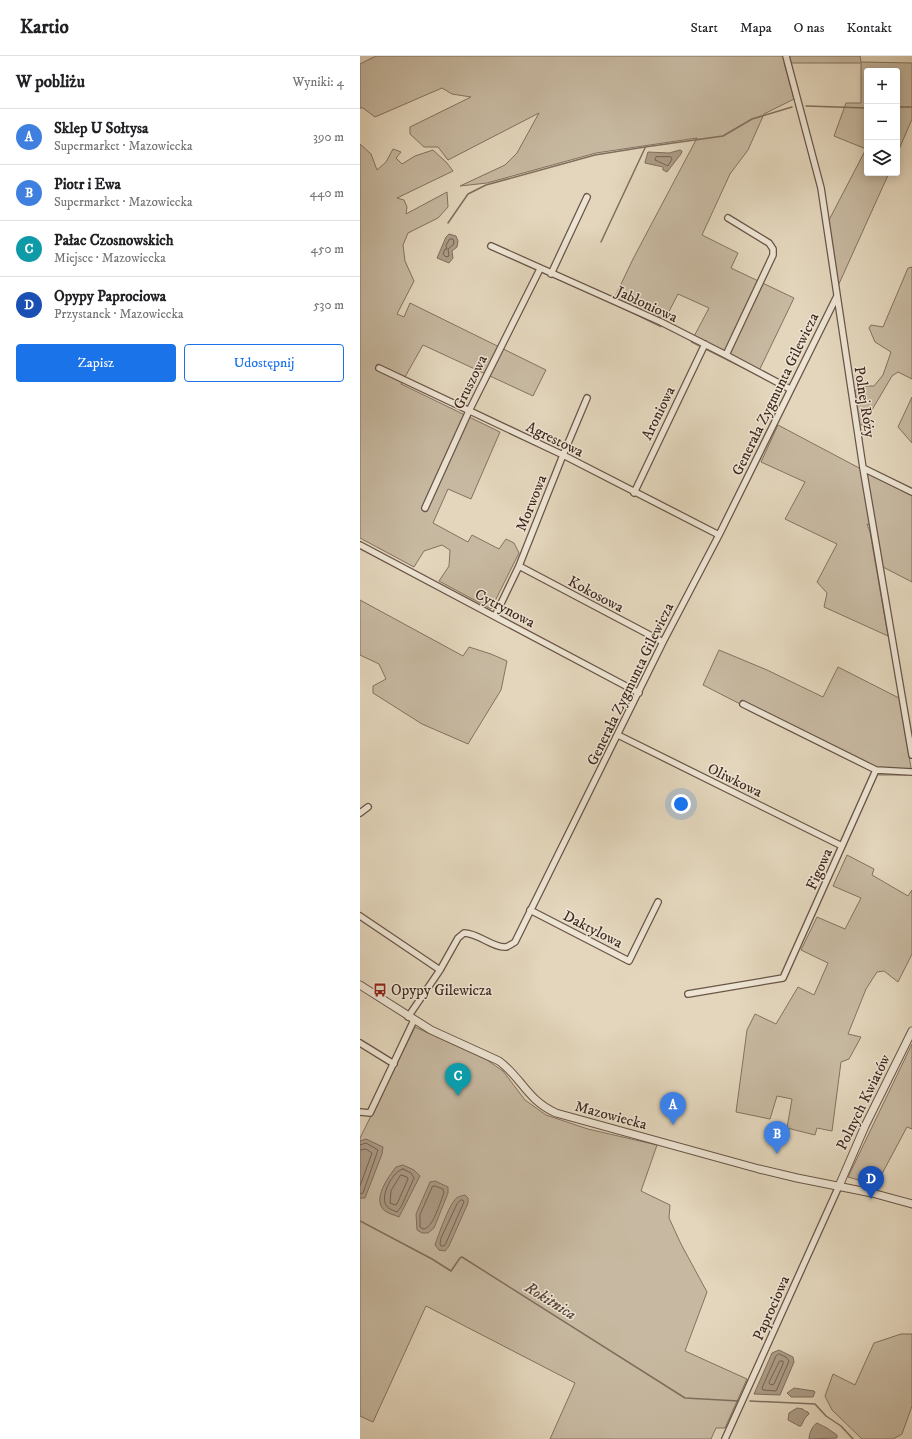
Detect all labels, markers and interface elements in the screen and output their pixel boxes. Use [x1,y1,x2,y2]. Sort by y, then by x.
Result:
text: Kartio [20,16,69,39]
text: Start [690,19,718,37]
text: Mapa [740,19,772,37]
text: O nas [794,19,824,37]
text: Kontakt [846,19,892,37]
map controls [864,68,900,176]
button: + [864,68,900,104]
text: W pobliżu [16,71,85,93]
text: Wyniki: 4 [293,74,344,90]
button: − [864,104,900,140]
text: Sklep U Sołtysa [54,119,148,138]
text: A [25,129,33,145]
text: 390 m [313,129,344,145]
text: Supermarket · Mazowiecka [54,138,192,154]
button: layers [864,140,900,176]
text: Piotr i Ewa [54,175,121,194]
text: B [25,185,33,201]
text: 440 m [309,185,344,201]
text: Supermarket · Mazowiecka [54,194,192,210]
text: Pałac Czosnowskich [54,231,174,250]
text: C [25,241,33,257]
text: 450 m [311,241,344,257]
text: Miejsce · Mazowiecka [54,250,166,266]
street label: Jabłoniowa [611,281,681,327]
text: Opypy Paprociowa [54,287,166,306]
text: D [24,297,34,313]
text: 530 m [313,297,344,313]
text: Przystanek · Mazowiecka [54,306,183,322]
street label: Generała Zygmunta Gilewicza [728,309,823,479]
button: Zapisz [16,344,176,382]
button: Udostępnij [184,344,344,382]
street label: Gruszowa [449,351,492,412]
street label: Polnej Róży [850,365,880,440]
street label: Aroniowa [637,383,680,443]
street label: Agrestowa [523,417,587,462]
street label: Morwowa [512,472,552,534]
street label: Kokosowa [565,572,627,617]
street label: Cytrynowa [471,585,539,632]
street label: Generała Zygmunta Gilewicza [583,599,678,769]
street label: Oliwkowa [704,759,766,802]
your location [671,794,691,814]
street label: Figowa [802,845,837,893]
street label: Daktylowa [560,906,626,953]
place label: Opypy Gilewicza [391,981,493,1000]
bus stop icon: Opypy Gilewicza [372,982,388,998]
street label: Polnych Kwiatów [832,1051,895,1153]
pin: C [445,1063,471,1096]
pin: A [660,1092,686,1125]
street label: Mazowiecka [573,1097,650,1134]
pin: B [764,1121,790,1154]
pin: D [858,1166,884,1199]
street label: Paprociowa [749,1272,794,1344]
water label: Rokitnica [520,1277,580,1324]

